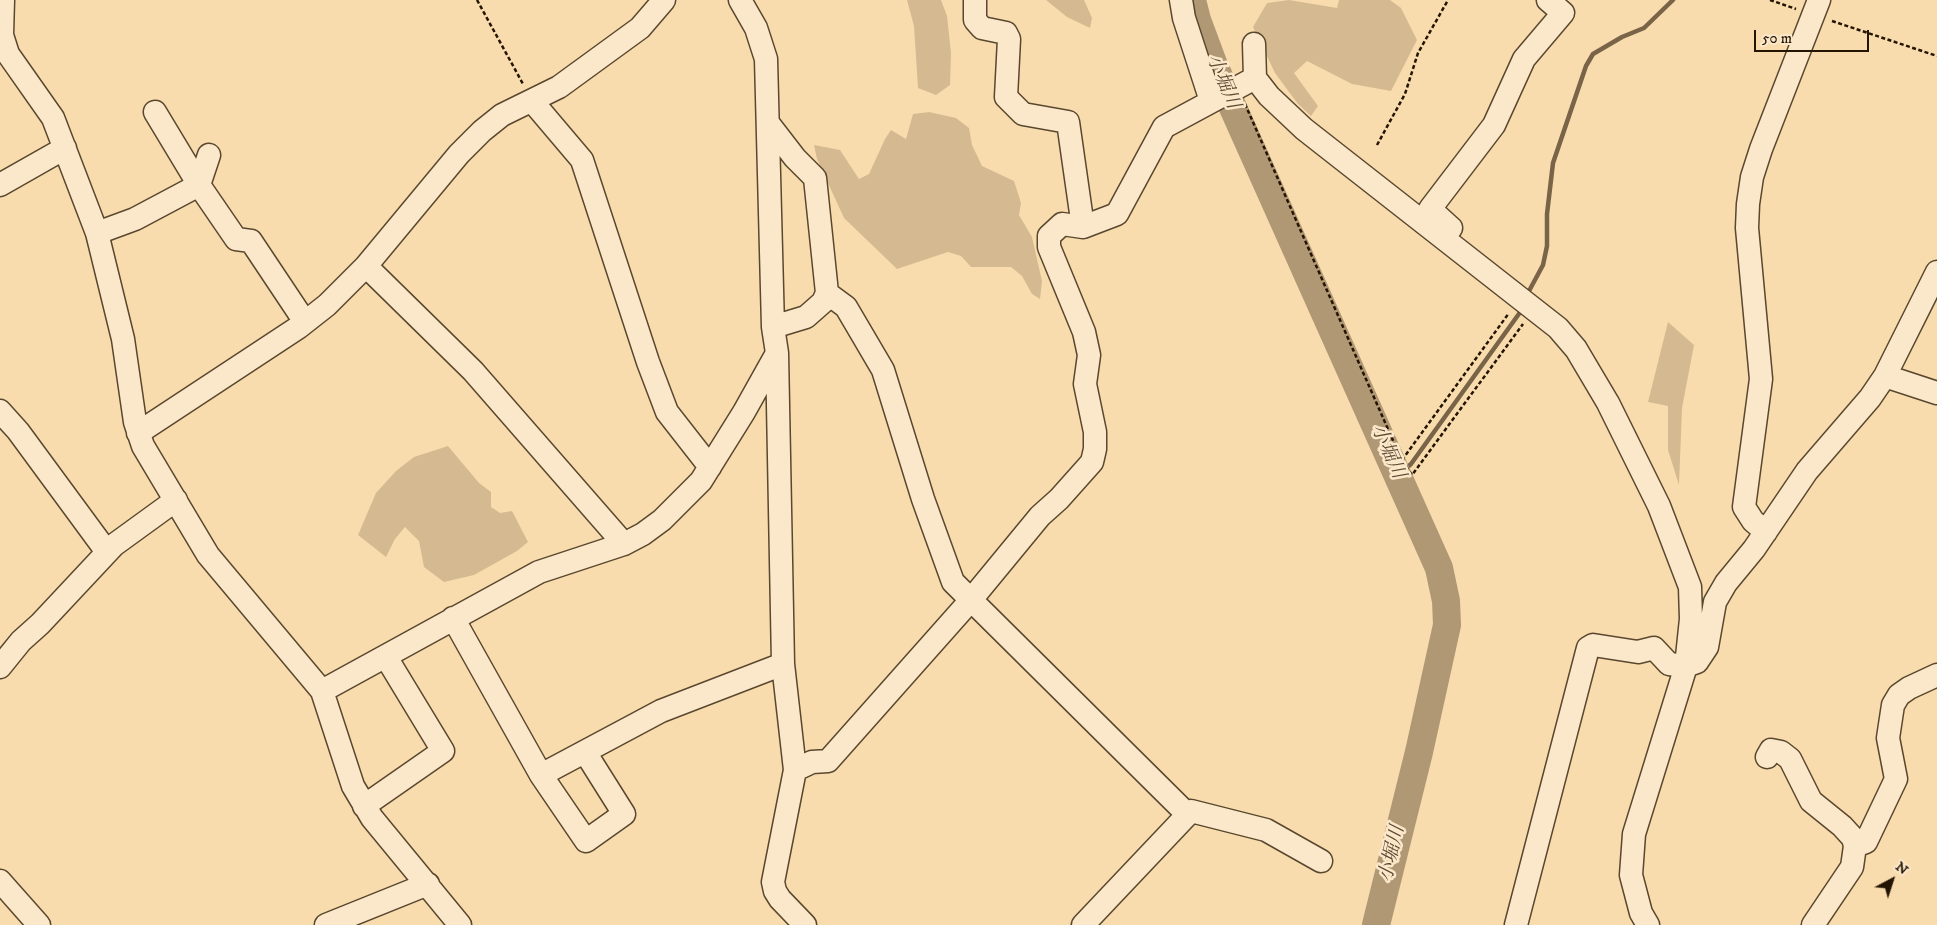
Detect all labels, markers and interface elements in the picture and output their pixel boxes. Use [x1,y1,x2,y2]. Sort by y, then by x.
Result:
scale bar [1757,20,1872,52]
text: 50 m [1762,29,1792,48]
water label: 小堀川 [1200,51,1244,113]
water label: 小堀川 [1365,421,1409,483]
water label: 小堀川 [1375,824,1411,884]
north arrow [1867,855,1917,905]
text: N [1891,858,1912,879]

